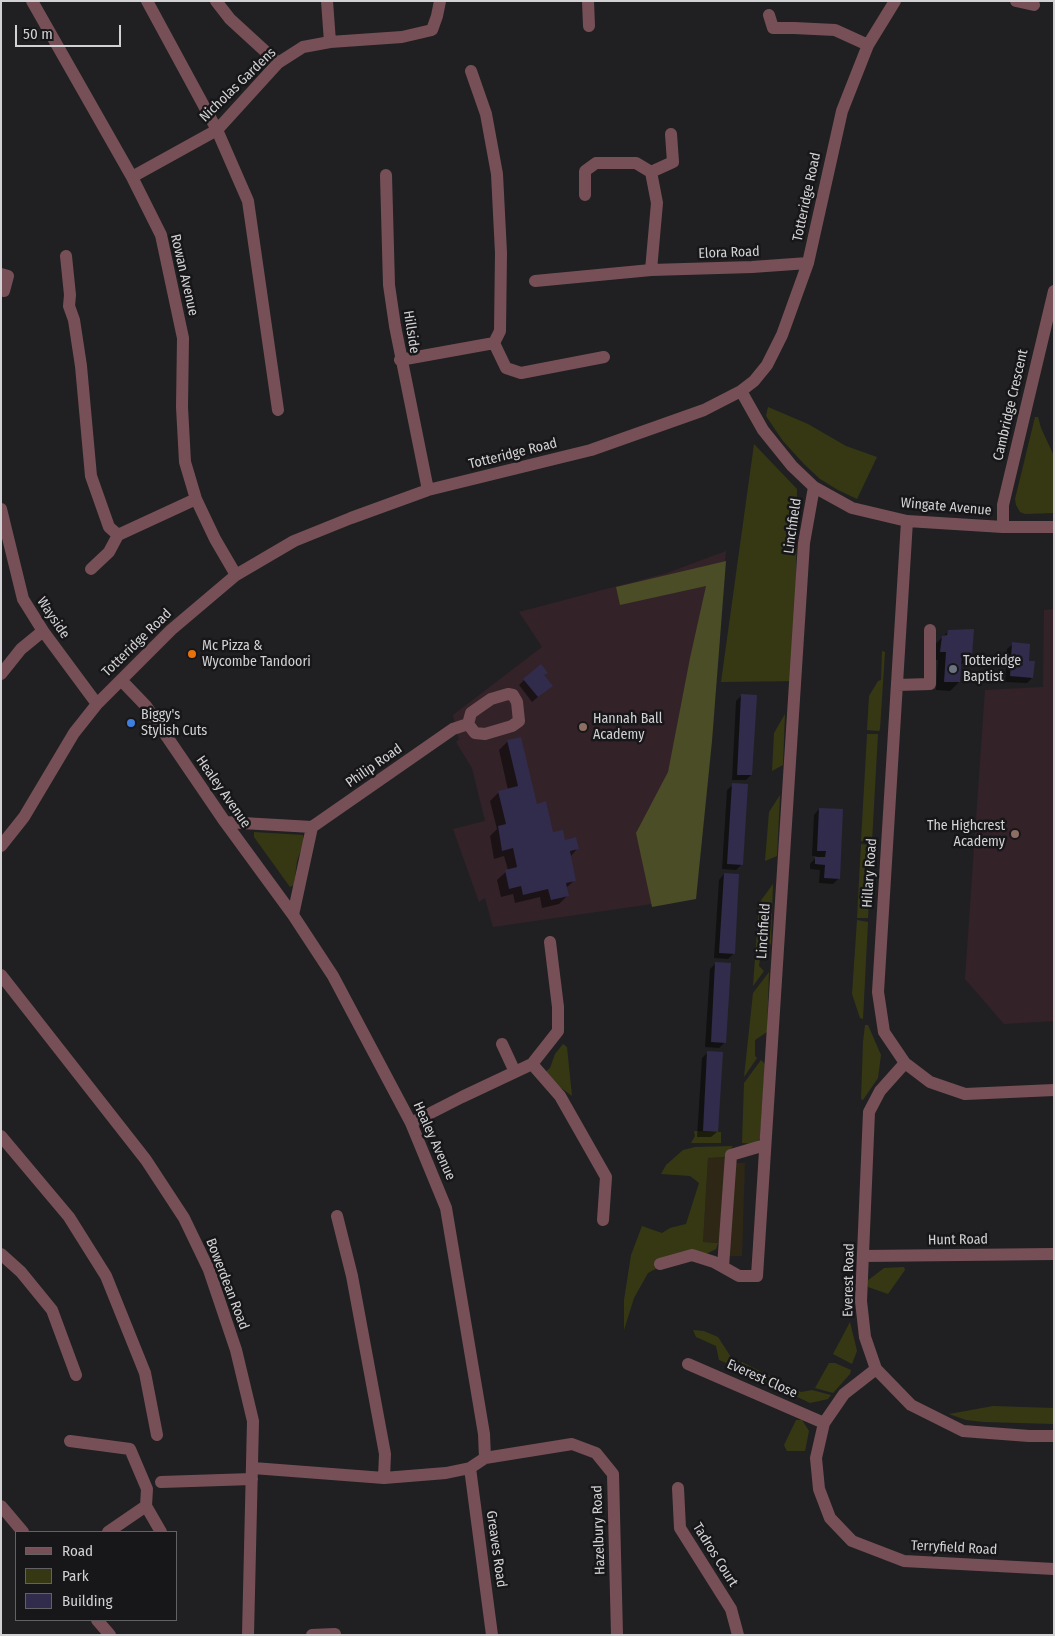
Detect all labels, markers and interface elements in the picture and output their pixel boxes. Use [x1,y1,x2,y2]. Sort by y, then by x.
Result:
scale bar [18,15,124,47]
text: 50 m [23,25,53,43]
street label: Nicholas Gardens [196,44,280,126]
street label: Totteridge Road [789,151,825,243]
street label: Rowan Avenue [166,232,202,318]
street label: Elora Road [698,244,760,262]
street label: Hillside [399,309,423,355]
street label: Cambridge Crescent [990,348,1032,462]
street label: Totteridge Road [467,435,559,473]
street label: Wingate Avenue [900,495,992,519]
street label: Linchfield [781,497,805,555]
street label: Wayside [33,594,73,642]
street label: Totteridge Road [99,606,175,680]
place label: Mc Pizza & Wycombe Tandoori [202,638,311,670]
marker: Mc Pizza & Wycombe Tandoori [186,648,198,660]
place label: Totteridge Baptist [963,653,1021,686]
marker: Totteridge Baptist [947,663,959,675]
place label: Biggy's Stylish Cuts [141,707,207,740]
place label: Hannah Ball Academy [593,711,662,744]
marker: Biggy's Stylish Cuts [125,717,137,729]
marker: Hannah Ball Academy [577,721,589,733]
street label: Philip Road [343,740,405,792]
street label: Healey Avenue [192,753,254,831]
place label: The Highcrest Academy [927,818,1005,850]
marker: The Highcrest Academy [1009,828,1021,840]
street label: Hillary Road [859,838,881,908]
street label: Linchfield [754,903,774,959]
street label: Healey Avenue [409,1099,459,1183]
street label: Hunt Road [928,1231,988,1249]
street label: Bowerdean Road [202,1236,252,1332]
street label: Everest Road [840,1243,858,1317]
street label: Everest Close [724,1356,800,1402]
street label: Hazelbury Road [589,1485,609,1575]
street label: Greaves Road [482,1510,510,1588]
street label: Tadros Court [689,1520,741,1590]
legend [15,1531,178,1621]
street label: Terryfield Road [910,1537,998,1559]
text: Road [62,1542,93,1560]
text: Park [62,1567,89,1585]
text: Building [62,1592,113,1610]

